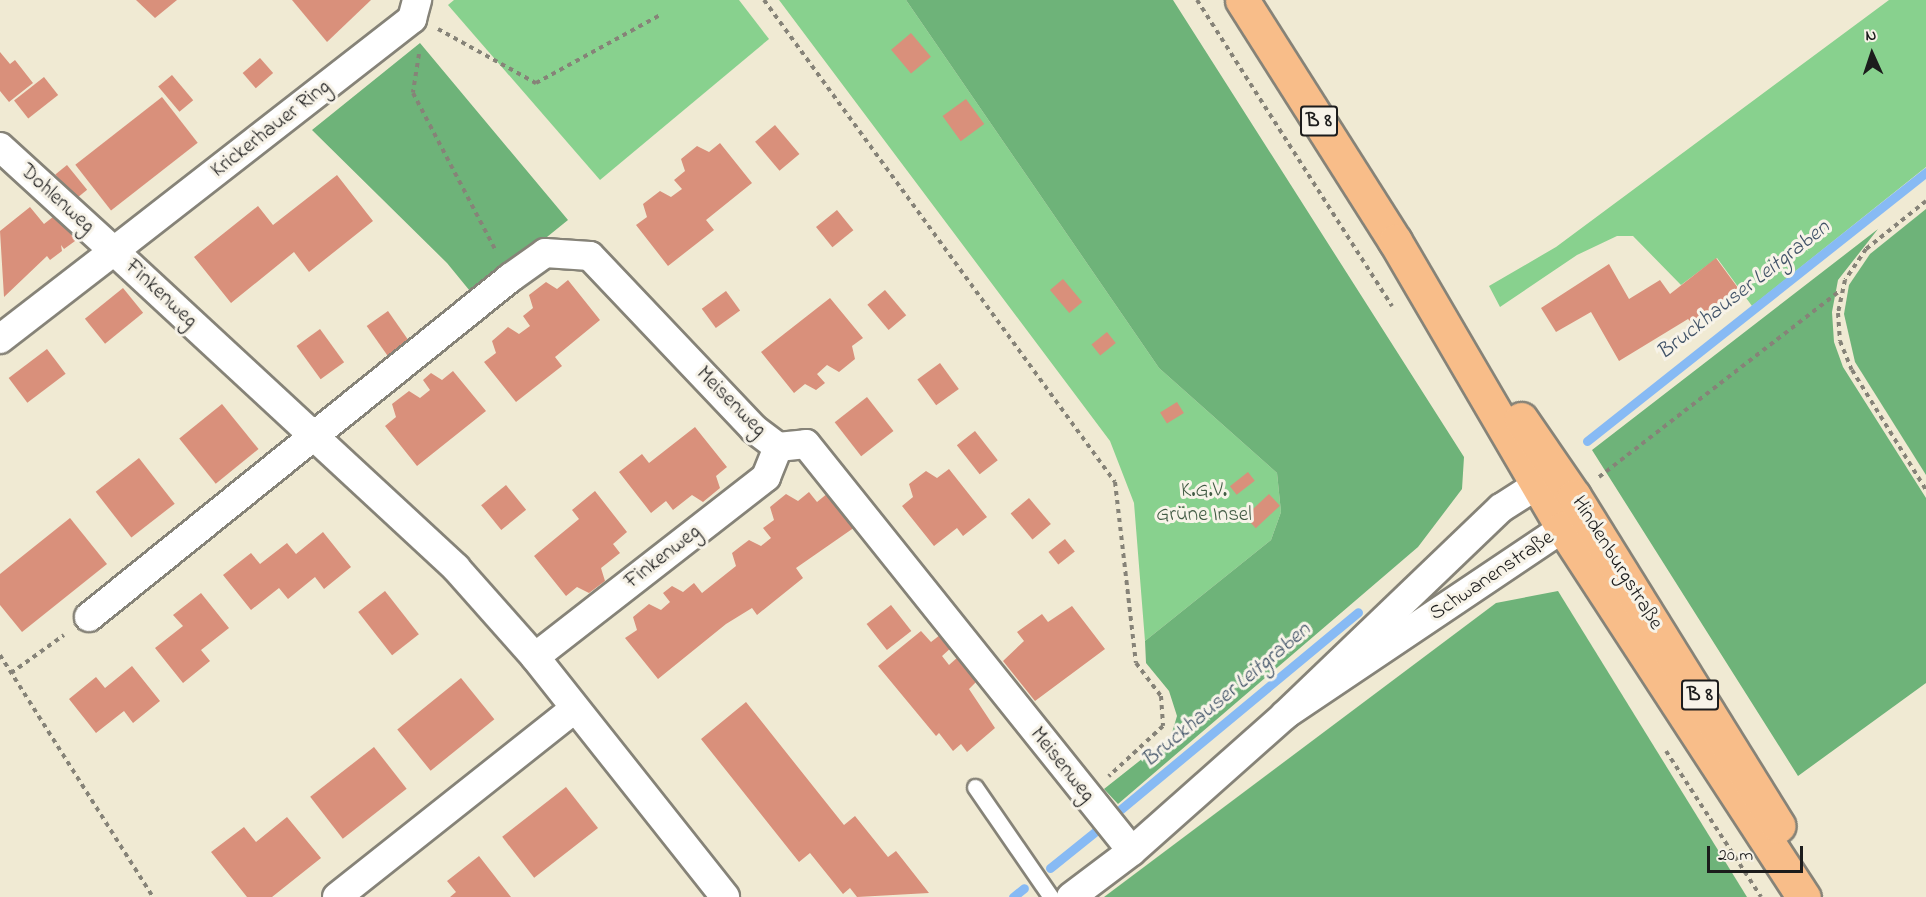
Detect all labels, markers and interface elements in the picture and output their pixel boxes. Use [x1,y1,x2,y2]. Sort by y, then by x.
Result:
north arrow [1842,24,1902,84]
text: N [1865,24,1877,48]
street label: Krickerhauer Ring [206,75,336,183]
road number: B 8 [1300,104,1338,138]
street label: Dohlenweg [15,159,99,239]
water label: Bruckhauser Leitgraben [1652,215,1836,367]
street label: Finkenweg [120,254,202,334]
street label: Meisenweg [691,362,771,442]
park label: K.G.V. Grüne Insel [1156,478,1252,528]
street label: Hindenburgstraße [1566,491,1668,635]
street label: Finkenweg [620,520,706,594]
street label: Schwanenstraße [1425,525,1559,627]
water label: Bruckhauser Leitgraben [1137,618,1317,774]
road number: B 8 [1680,678,1720,712]
street label: Meisenweg [1024,722,1100,808]
scale bar [1710,834,1806,872]
text: 20 m [1718,843,1753,869]

